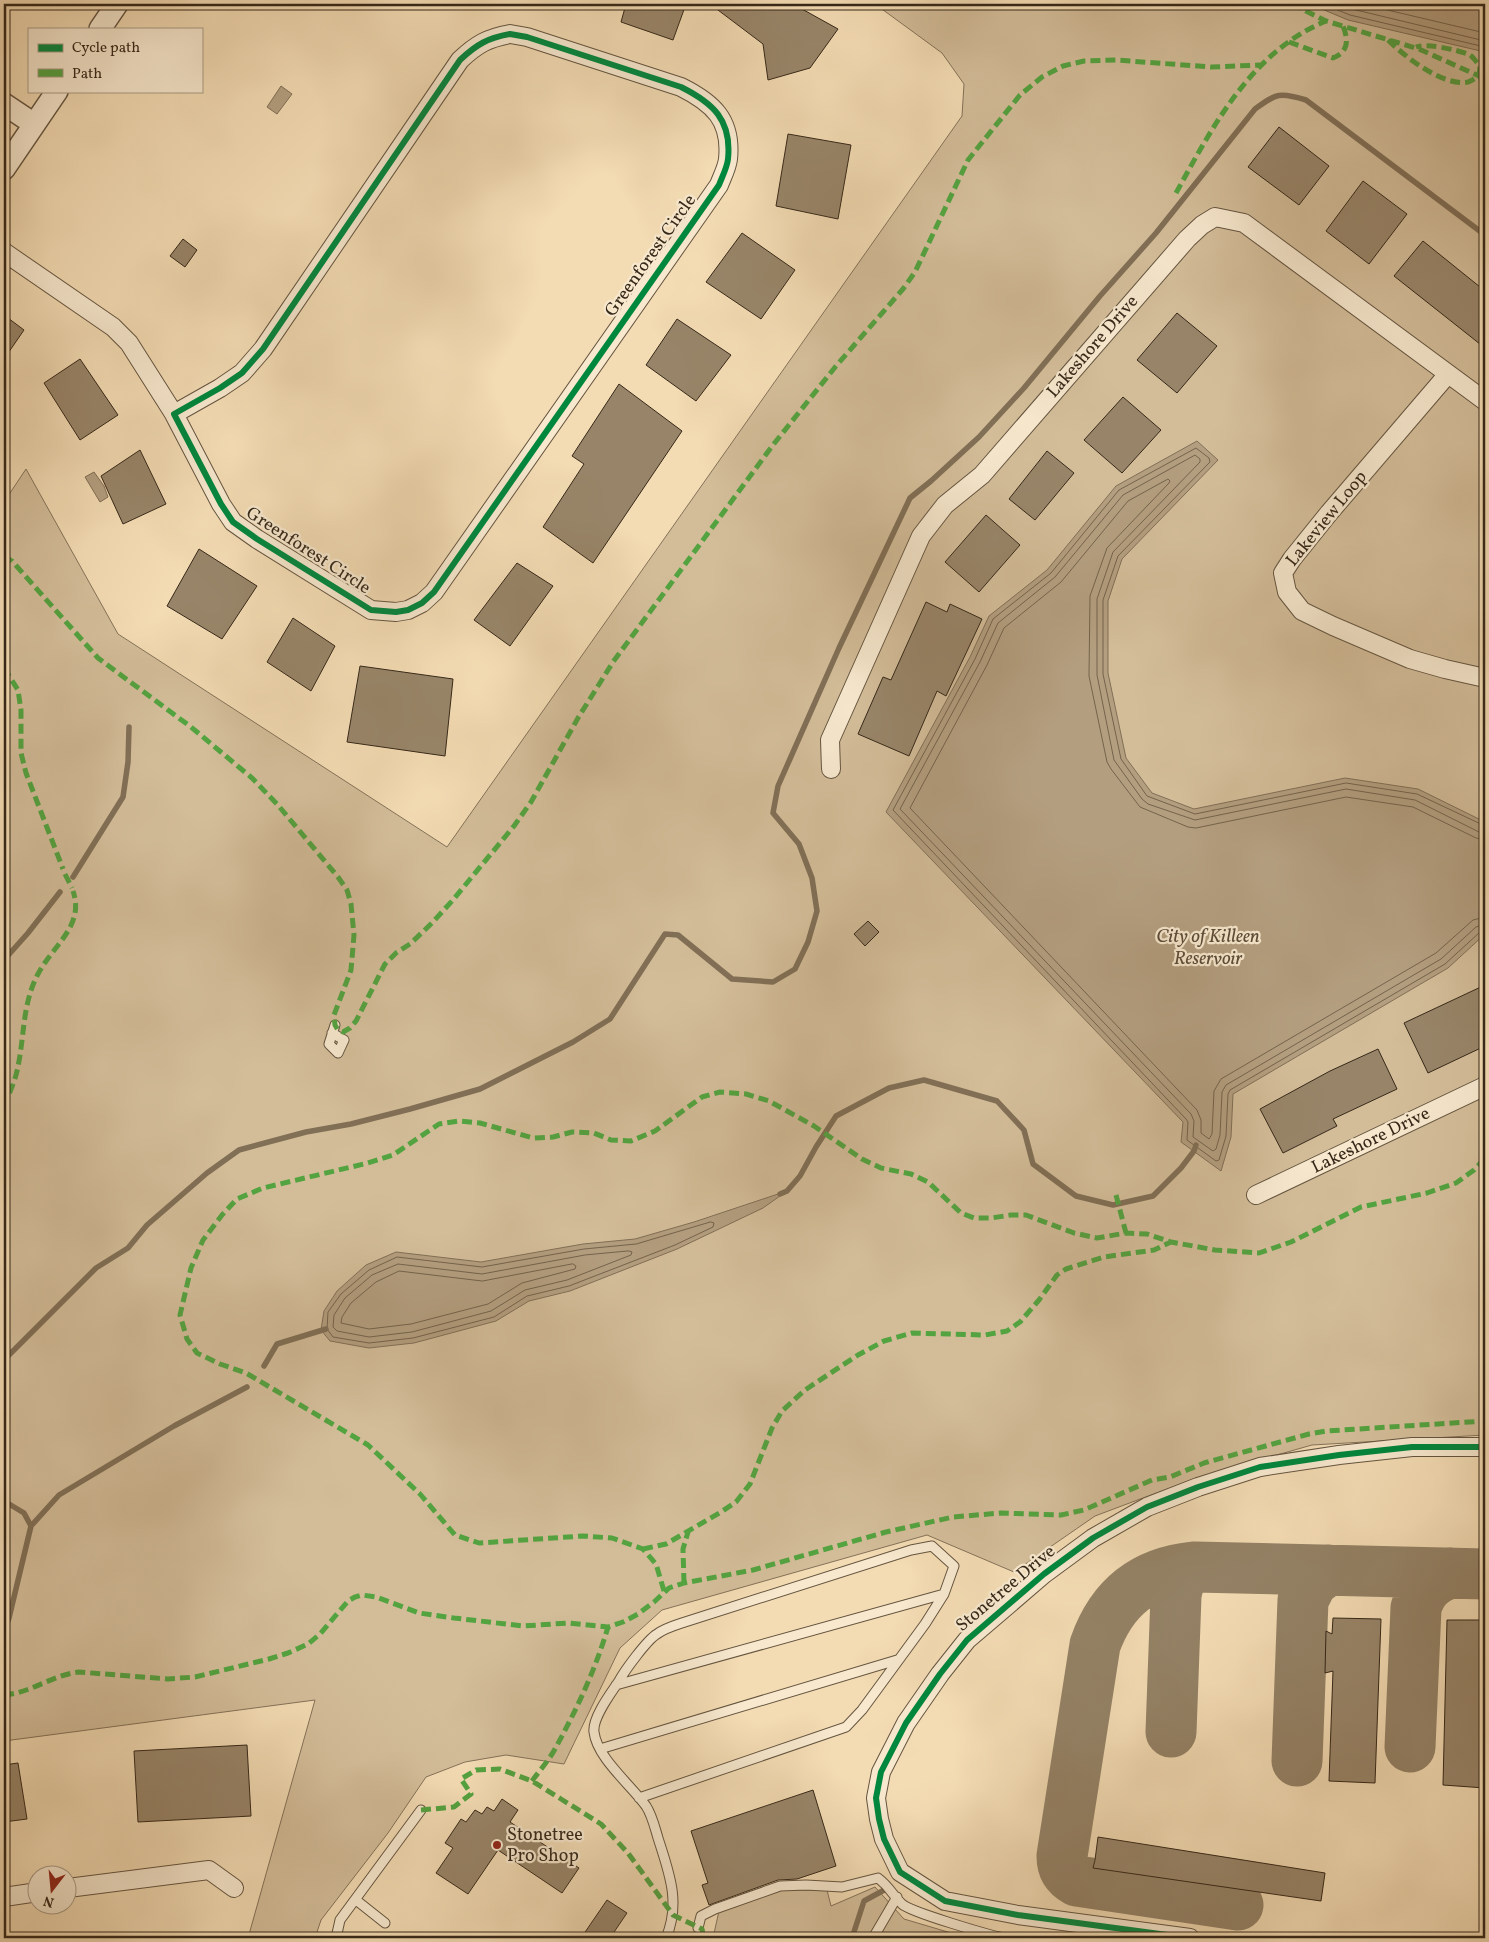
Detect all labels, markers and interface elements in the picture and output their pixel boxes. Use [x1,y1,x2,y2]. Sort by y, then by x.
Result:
legend [28,28,202,92]
text: Cycle path [72,38,140,59]
text: Path [72,64,102,85]
street label: Greenforest Circle [599,190,703,322]
street label: Lakeshore Drive [1041,290,1145,404]
street label: Lakeview Loop [1281,466,1373,572]
street label: Greenforest Circle [241,501,375,601]
water label: City of Killeen Reservoir [1156,924,1260,972]
street label: Lakeshore Drive [1308,1102,1434,1180]
street label: Stonetree Drive [951,1540,1061,1638]
place label: Stonetree Pro Shop [507,1823,583,1869]
marker: Stonetree Pro Shop [491,1839,503,1851]
north arrow [28,1864,78,1914]
text: N [41,1891,56,1912]

